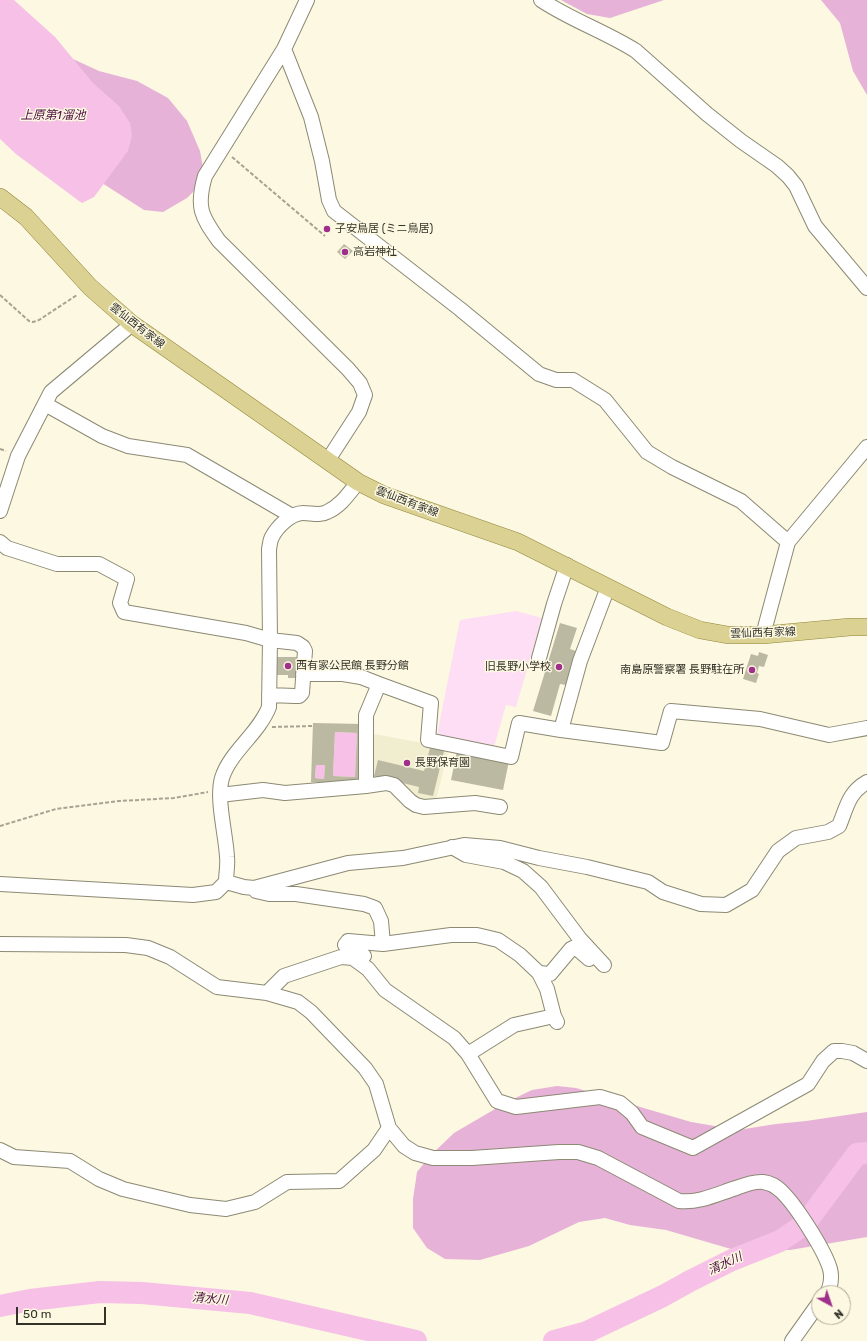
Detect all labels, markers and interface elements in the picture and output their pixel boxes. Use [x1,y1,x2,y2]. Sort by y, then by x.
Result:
water label: 上原第1溜池 [20,109,86,123]
place label: 子安鳥居 (ミニ鳥居) [335,222,433,236]
marker: 子安鳥居 (ミニ鳥居) [322,224,332,234]
place label: 高岩神社 [353,245,397,259]
marker: 高岩神社 [340,247,350,257]
street label: 雲仙西有家線 [107,300,167,352]
street label: 雲仙西有家線 [374,484,440,520]
street label: 雲仙西有家線 [730,625,796,641]
place label: 西有家公民館 長野分館 [296,659,409,673]
place label: 旧長野小学校 [485,660,551,674]
marker: 西有家公民館 長野分館 [283,661,293,671]
marker: 旧長野小学校 [554,662,564,672]
place label: 南島原警察署 長野駐在所 [620,663,744,677]
marker: 南島原警察署 長野駐在所 [747,665,757,675]
place label: 長野保育園 [415,756,470,770]
marker: 長野保育園 [402,758,412,768]
water label: 清水川 [706,1250,744,1278]
north arrow [811,1285,851,1325]
water label: 清水川 [191,1290,229,1308]
scale bar [18,1299,108,1325]
text: N [831,1306,846,1321]
text: 50 m [23,1307,51,1321]

